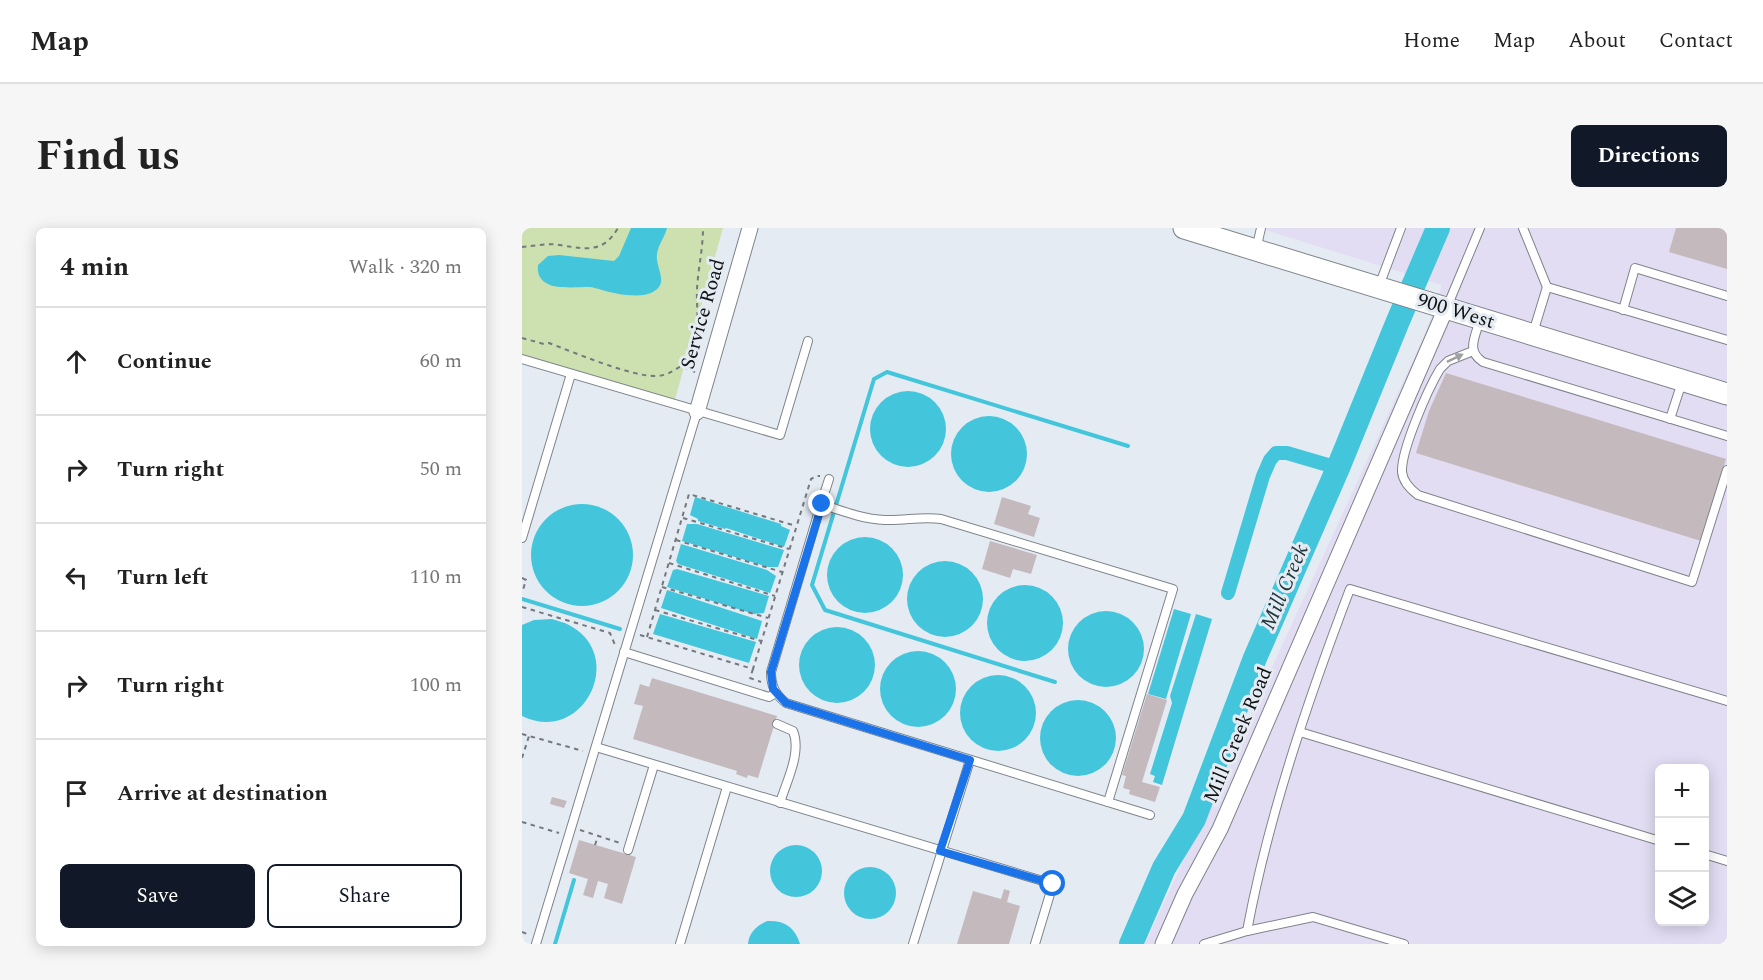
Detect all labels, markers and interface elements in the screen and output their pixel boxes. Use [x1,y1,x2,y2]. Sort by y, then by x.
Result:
text: Map [30,20,89,63]
text: Home [1403,25,1460,57]
text: Map [1493,25,1535,57]
text: About [1568,25,1626,57]
text: Contact [1659,25,1733,57]
text: Find us [36,125,180,188]
button: Directions [1571,125,1727,187]
text: 4 min [60,247,129,287]
text: Walk · 320 m [349,252,462,282]
street label: Service Road [673,255,733,373]
street label: 900 West [1414,285,1498,337]
icon: ahead [60,345,93,378]
text: Continue [117,345,212,378]
text: 60 m [420,346,462,376]
one-way arrow [1447,354,1464,363]
icon: right [60,453,93,486]
text: Turn right [117,453,224,486]
text: 50 m [420,454,462,484]
route end [808,490,834,516]
water label: Mill Creek [1253,539,1317,635]
icon: left [60,561,93,594]
text: Turn left [117,561,209,594]
text: 110 m [410,562,462,592]
street label: Mill Creek Road [1196,662,1280,808]
icon: right [60,669,93,702]
text: Turn right [117,669,224,702]
text: 100 m [410,670,462,700]
map controls [1655,764,1709,926]
button: + [1655,764,1709,818]
icon: arrive [60,777,93,810]
text: Arrive at destination [117,777,328,810]
button: − [1655,818,1709,872]
button: Save [60,864,255,928]
button: Share [267,864,462,928]
route start [1039,870,1065,896]
button: layers [1655,872,1709,926]

